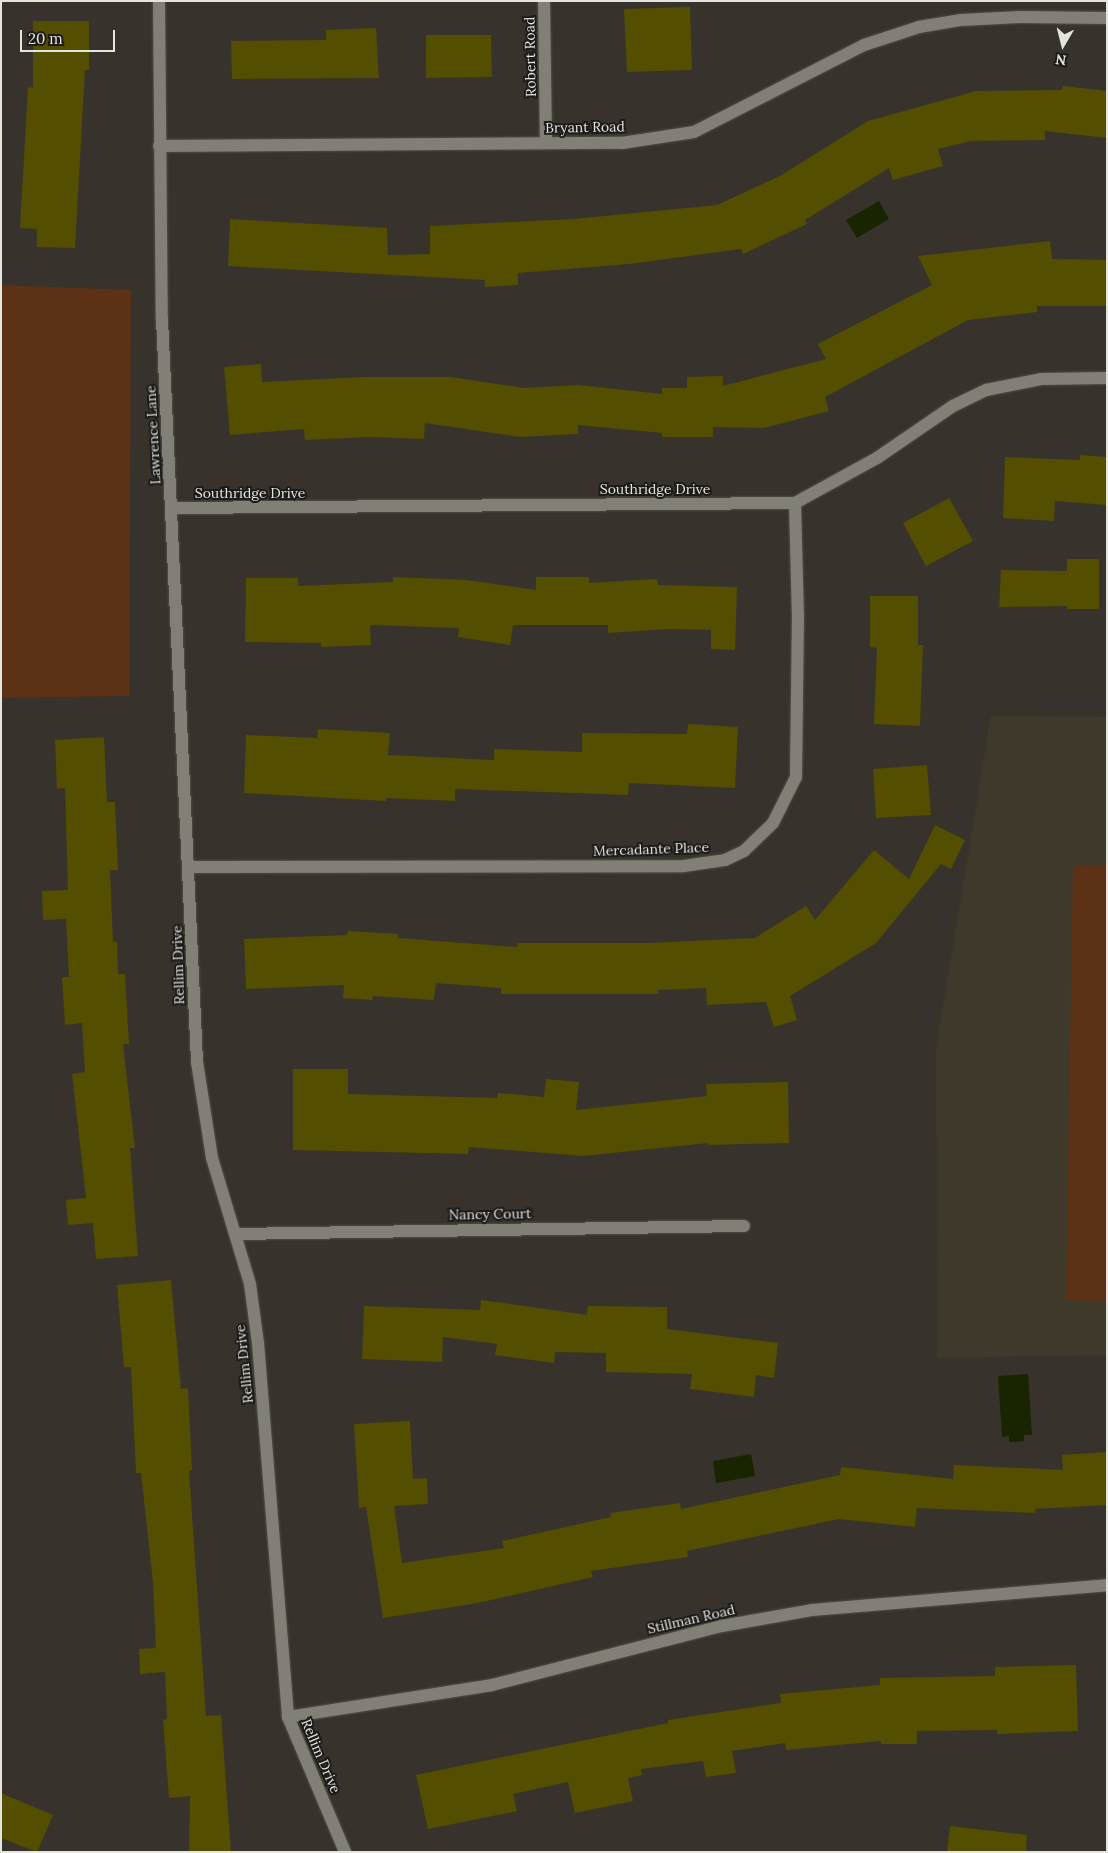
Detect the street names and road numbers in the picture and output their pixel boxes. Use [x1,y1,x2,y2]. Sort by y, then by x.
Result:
street label: Robert Road [521,17,539,97]
street label: Bryant Road [545,118,625,136]
street label: Lawrence Lane [142,385,164,485]
street label: Southridge Drive [600,481,710,497]
street label: Southridge Drive [195,485,305,501]
street label: Mercadante Place [593,839,709,859]
street label: Rellim Drive [168,925,188,1005]
street label: Nancy Court [449,1205,531,1223]
street label: Rellim Drive [232,1324,256,1404]
street label: Stillman Road [646,1601,736,1637]
street label: Rellim Drive [298,1716,344,1796]

